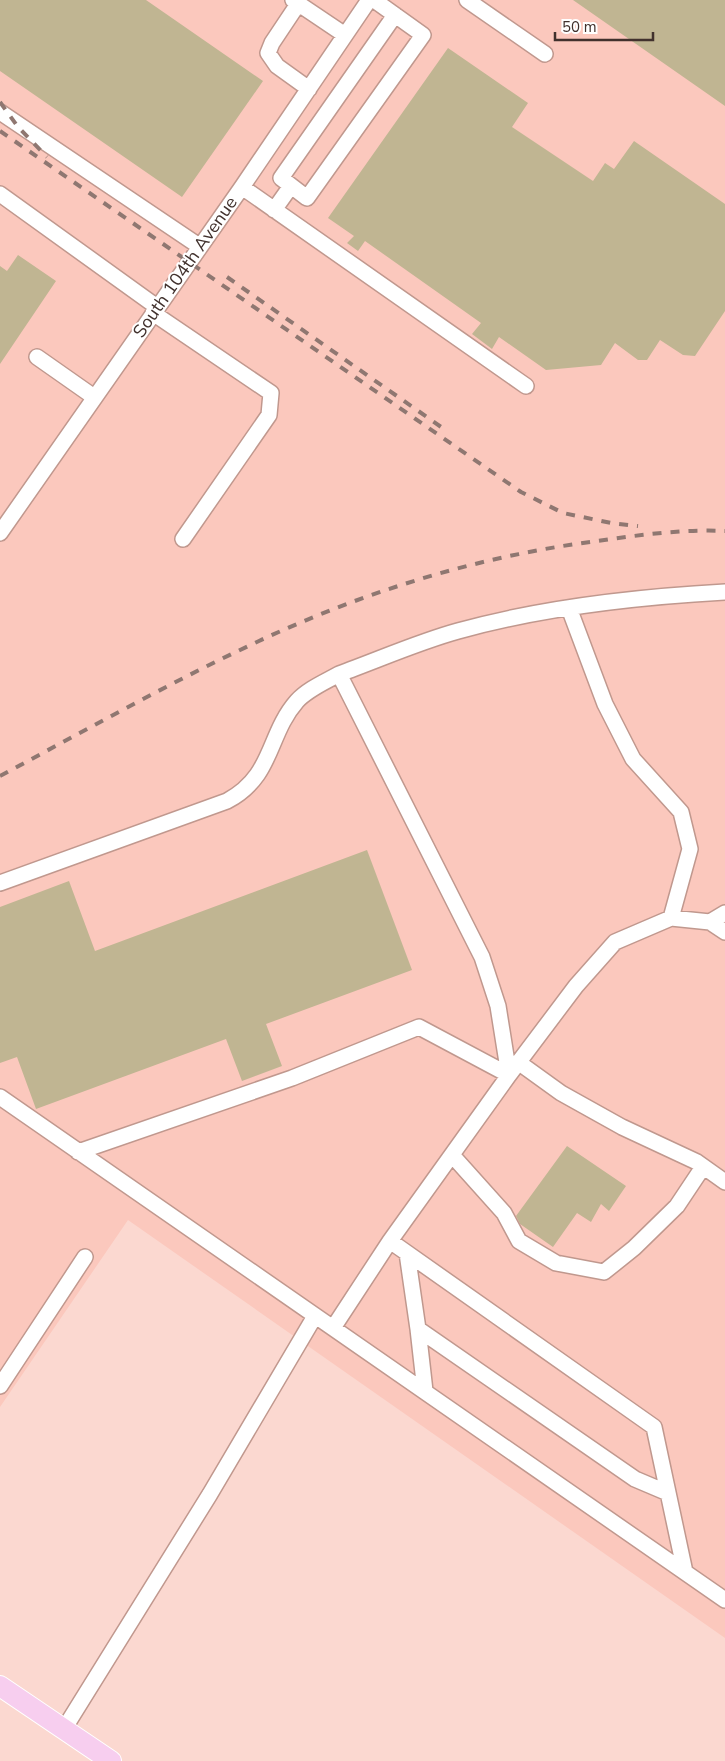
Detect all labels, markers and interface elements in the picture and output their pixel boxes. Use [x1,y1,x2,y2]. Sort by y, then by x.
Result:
scale bar [555,10,652,42]
text: 50 m [562,17,597,37]
street label: South 104th Avenue [127,192,243,342]

